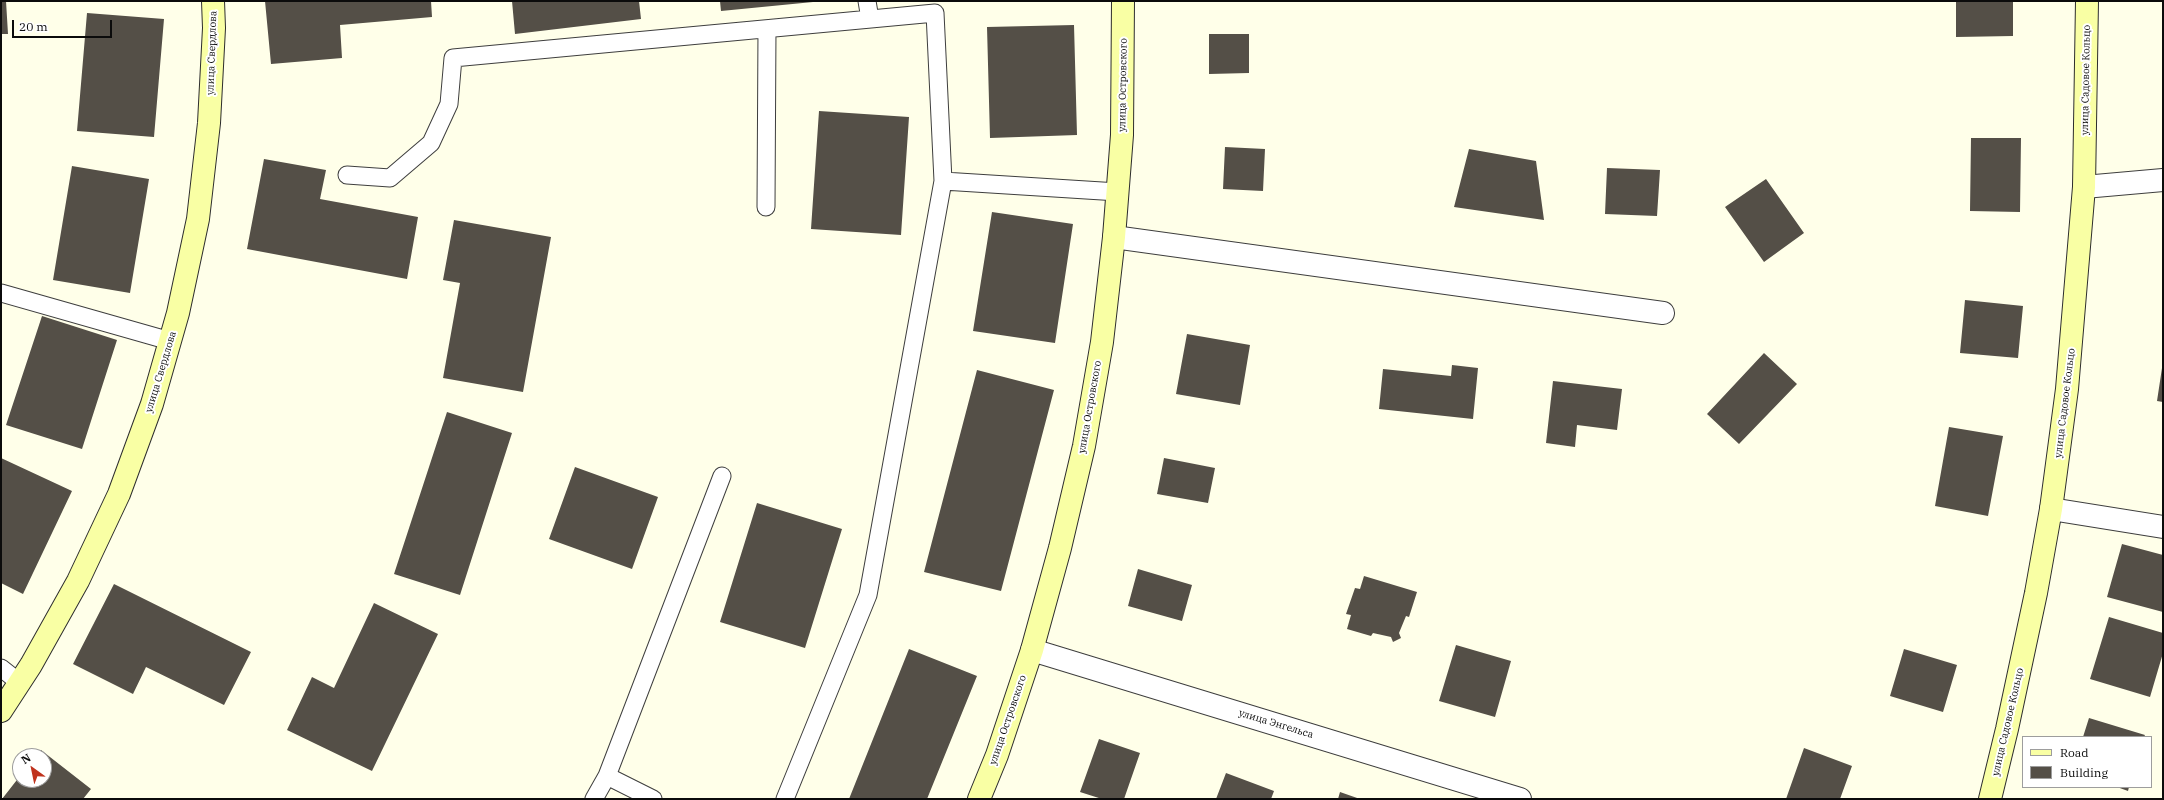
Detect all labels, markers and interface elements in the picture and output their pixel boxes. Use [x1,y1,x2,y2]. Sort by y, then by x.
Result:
street label: улица Свердлова [205,11,219,95]
scale bar [14,12,114,38]
text: 20 m [19,19,48,34]
street label: улица Садовое Кольцо [2079,25,2093,135]
street label: улица Островского [1116,38,1130,132]
street label: улица Свердлова [143,330,179,414]
street label: улица Садовое Кольцо [2052,347,2078,459]
street label: улица Островского [1076,360,1104,454]
street label: улица Садовое Кольцо [1990,667,2026,777]
street label: улица Островского [987,674,1029,766]
street label: улица Энгельса [1237,707,1315,741]
legend [2022,736,2152,788]
text: Road [2060,745,2089,760]
north arrow [12,748,52,788]
text: N [19,751,33,767]
text: Building [2060,765,2108,780]

